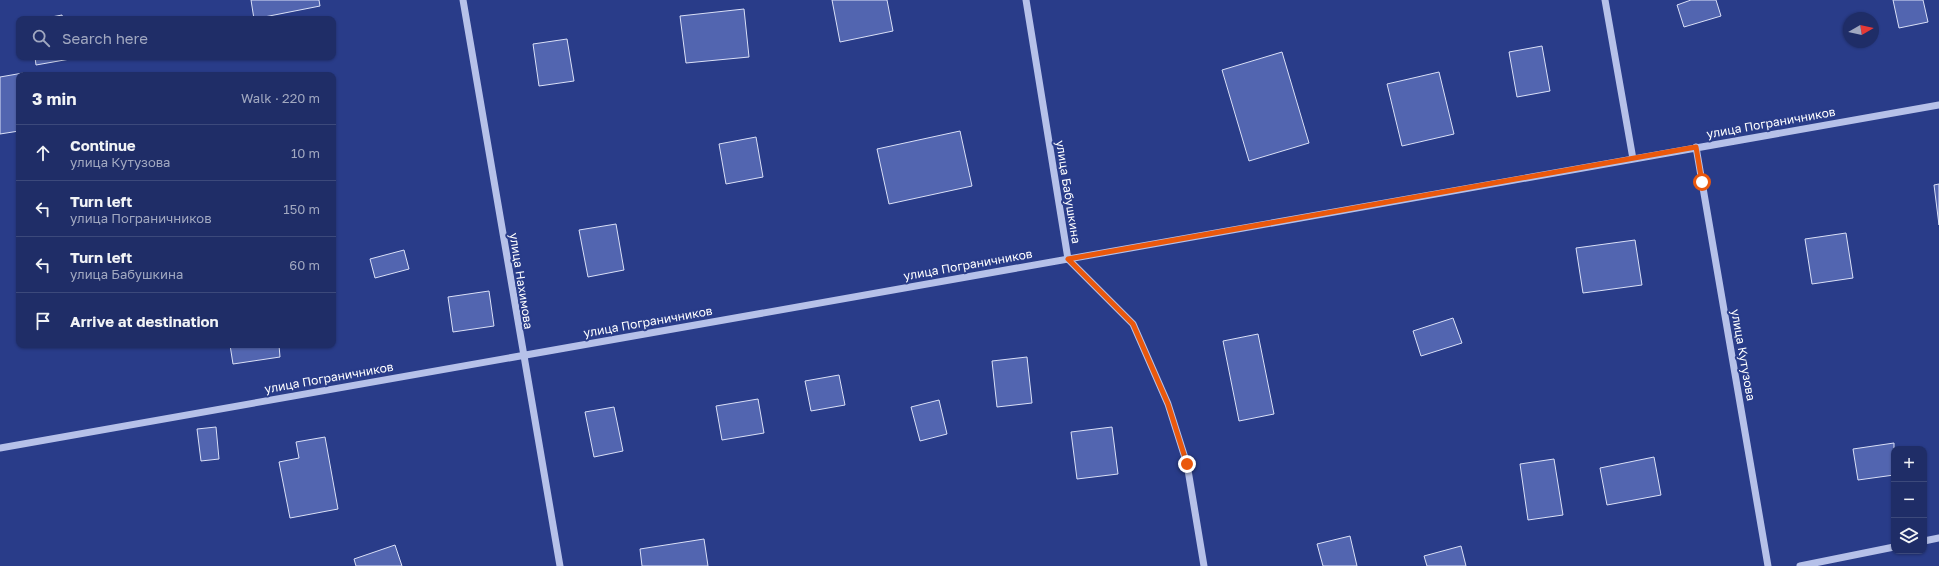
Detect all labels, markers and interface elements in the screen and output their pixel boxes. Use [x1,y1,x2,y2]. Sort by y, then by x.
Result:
north arrow [1843,12,1879,48]
search box [16,16,336,60]
icon: search [30,27,52,49]
text: Search here [62,29,148,47]
text: 3 min [32,88,76,109]
text: Walk · 220 m [241,90,320,106]
street label: улица Пограничников [1705,104,1837,141]
text: Continue [70,136,136,154]
street label: улица Бабушкина [1053,139,1084,245]
icon: ahead [32,142,54,164]
text: 10 m [291,145,320,161]
text: улица Кутузова [70,154,170,170]
route start [1693,173,1711,191]
text: Turn left [70,192,132,210]
icon: left [32,198,54,220]
text: 150 m [283,201,320,217]
text: улица Пограничников [70,210,212,226]
street label: улица Нахимова [506,232,537,330]
street label: улица Пограничников [902,246,1034,283]
text: Turn left [70,248,132,266]
icon: left [32,254,54,276]
text: 60 m [289,257,320,273]
text: улица Бабушкина [70,266,183,282]
street label: улица Пограничников [582,303,714,340]
street label: улица Кутузова [1728,308,1759,402]
icon: arrive [32,310,54,332]
text: Arrive at destination [70,312,219,330]
street label: улица Пограничников [263,359,395,396]
map controls [1891,446,1927,554]
button: + [1891,446,1927,482]
route end [1178,455,1196,473]
button: − [1891,482,1927,518]
button: layers [1891,518,1927,554]

